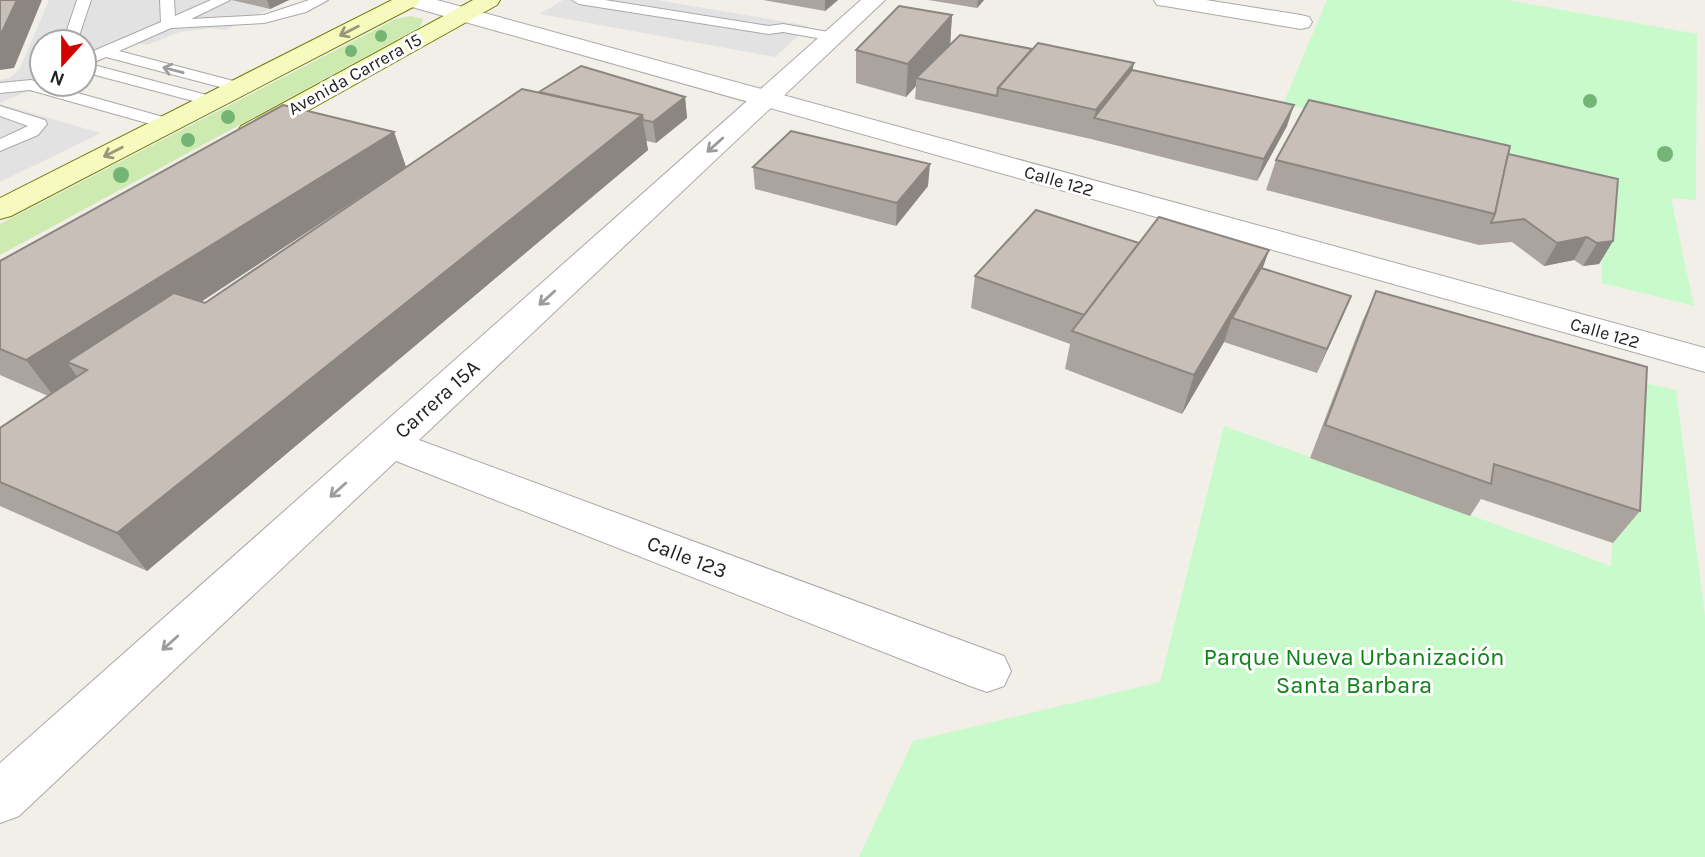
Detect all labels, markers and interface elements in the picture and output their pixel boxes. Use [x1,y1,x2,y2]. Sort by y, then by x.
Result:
one-way arrow [339,25,360,38]
north arrow [28,28,98,98]
street label: Avenida Carrera 15 [284,28,426,120]
one-way arrow [162,63,185,76]
text: N [47,65,68,91]
one-way arrow [707,136,724,153]
one-way arrow [103,145,124,159]
street label: Calle 122 [1022,161,1096,201]
one-way arrow [538,290,556,306]
street label: Calle 122 [1568,313,1642,353]
street label: Carrera 15A [390,355,484,443]
one-way arrow [330,481,347,498]
street label: Calle 123 [644,531,730,583]
one-way arrow [161,635,179,651]
park label: Parque Nueva Urbanización Santa Barbara [1203,643,1505,699]

